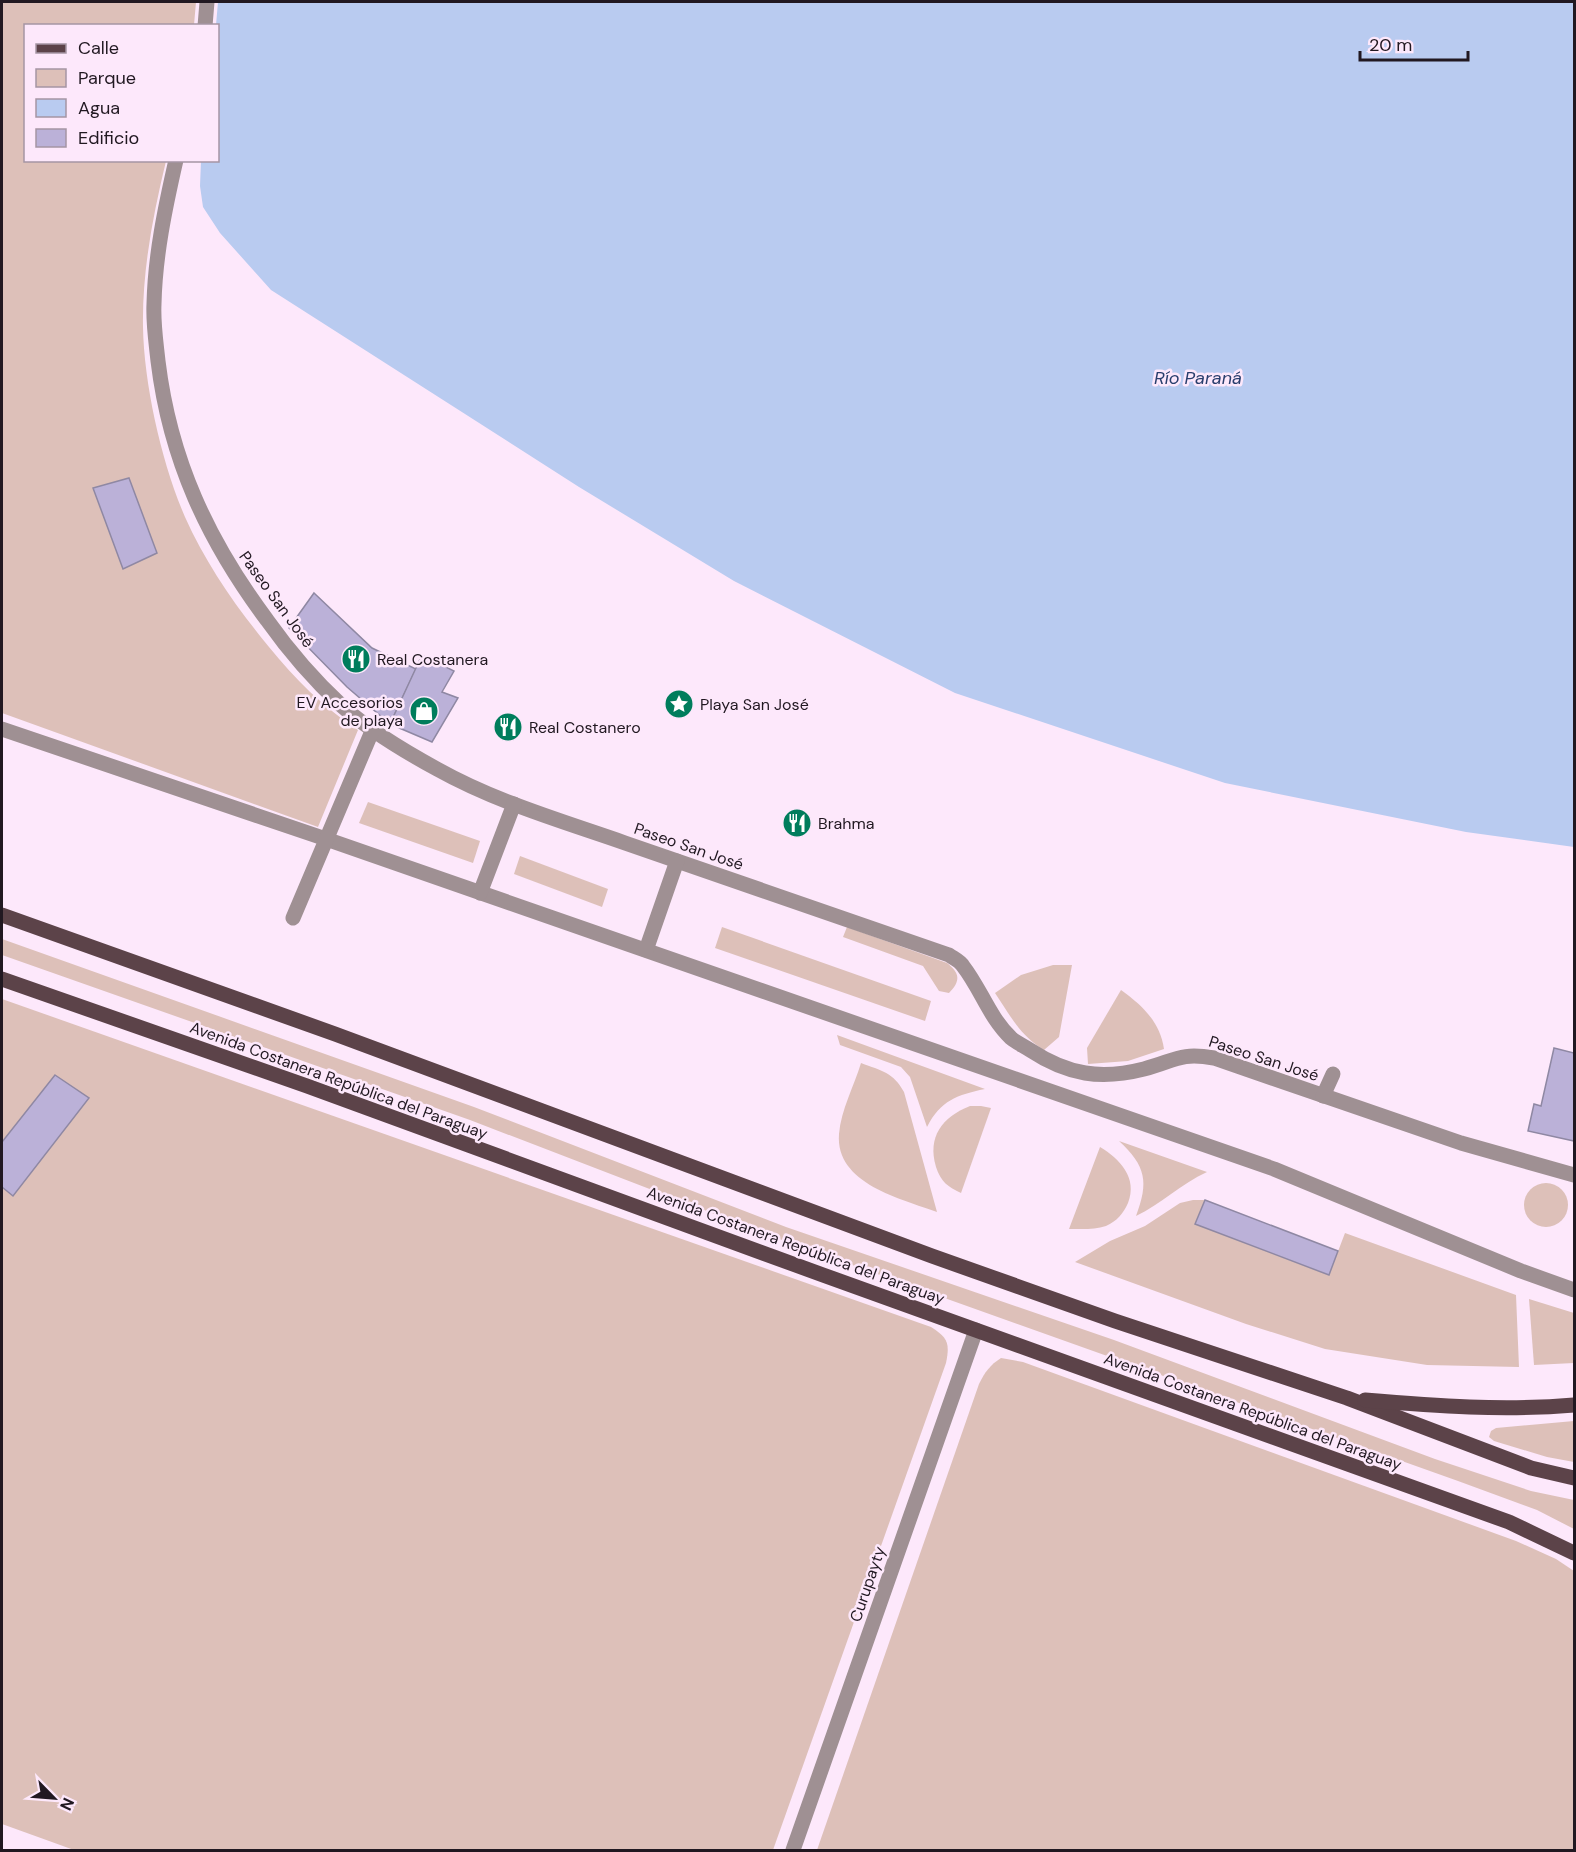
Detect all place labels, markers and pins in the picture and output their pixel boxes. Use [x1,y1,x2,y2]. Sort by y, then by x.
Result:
restaurant icon: Real Costanera [340,643,372,675]
place label: Real Costanera [377,649,488,670]
place icon: Playa San José [663,688,695,720]
place label: EV Accesorios de playa [297,692,403,731]
place label: Playa San José [700,694,809,715]
shop icon: EV Accesorios de playa [408,695,440,727]
restaurant icon: Real Costanero [492,711,524,743]
place label: Real Costanero [529,717,641,738]
restaurant icon: Brahma [781,807,813,839]
place label: Brahma [818,813,874,834]

